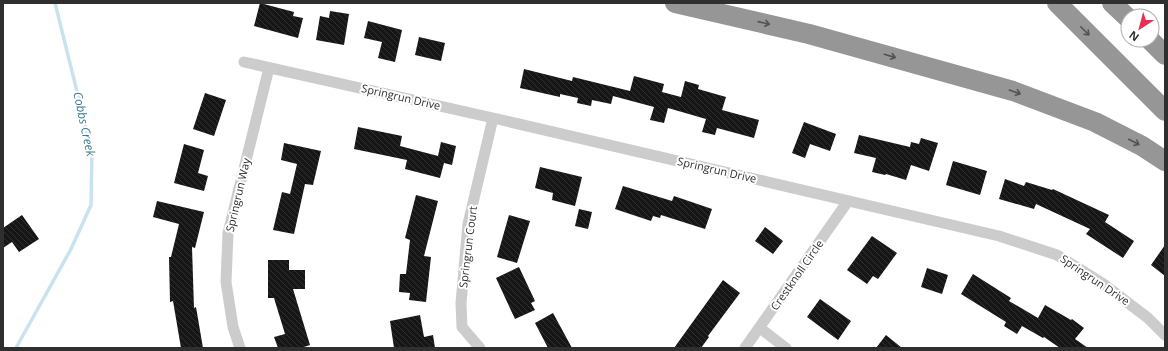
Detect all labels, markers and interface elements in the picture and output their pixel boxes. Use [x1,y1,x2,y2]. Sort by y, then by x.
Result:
north arrow [1120,8,1160,48]
one-way arrow [757,20,770,28]
one-way arrow [1080,26,1090,36]
text: N [1126,28,1142,45]
one-way arrow [883,53,896,61]
street label: Springrun Drive [360,80,442,113]
one-way arrow [1008,88,1020,96]
water label: Cobbs Creek [69,90,100,159]
one-way arrow [1128,139,1140,146]
street label: Springrun Drive [676,153,758,186]
street label: Springrun Way [222,156,253,233]
street label: Springrun Court [455,205,480,289]
street label: Crestknoll Circle [767,237,826,313]
street label: Springrun Drive [1058,251,1133,308]

